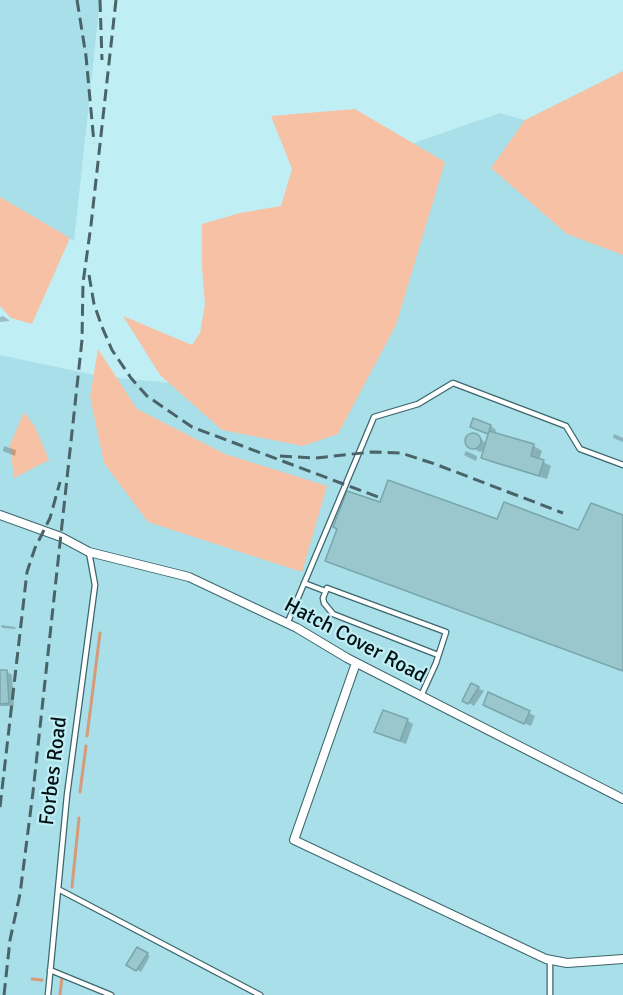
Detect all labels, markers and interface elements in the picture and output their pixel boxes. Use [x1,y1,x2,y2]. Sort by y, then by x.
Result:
street label: Hatch Cover Road [279,593,431,689]
street label: Forbes Road [35,715,73,827]

